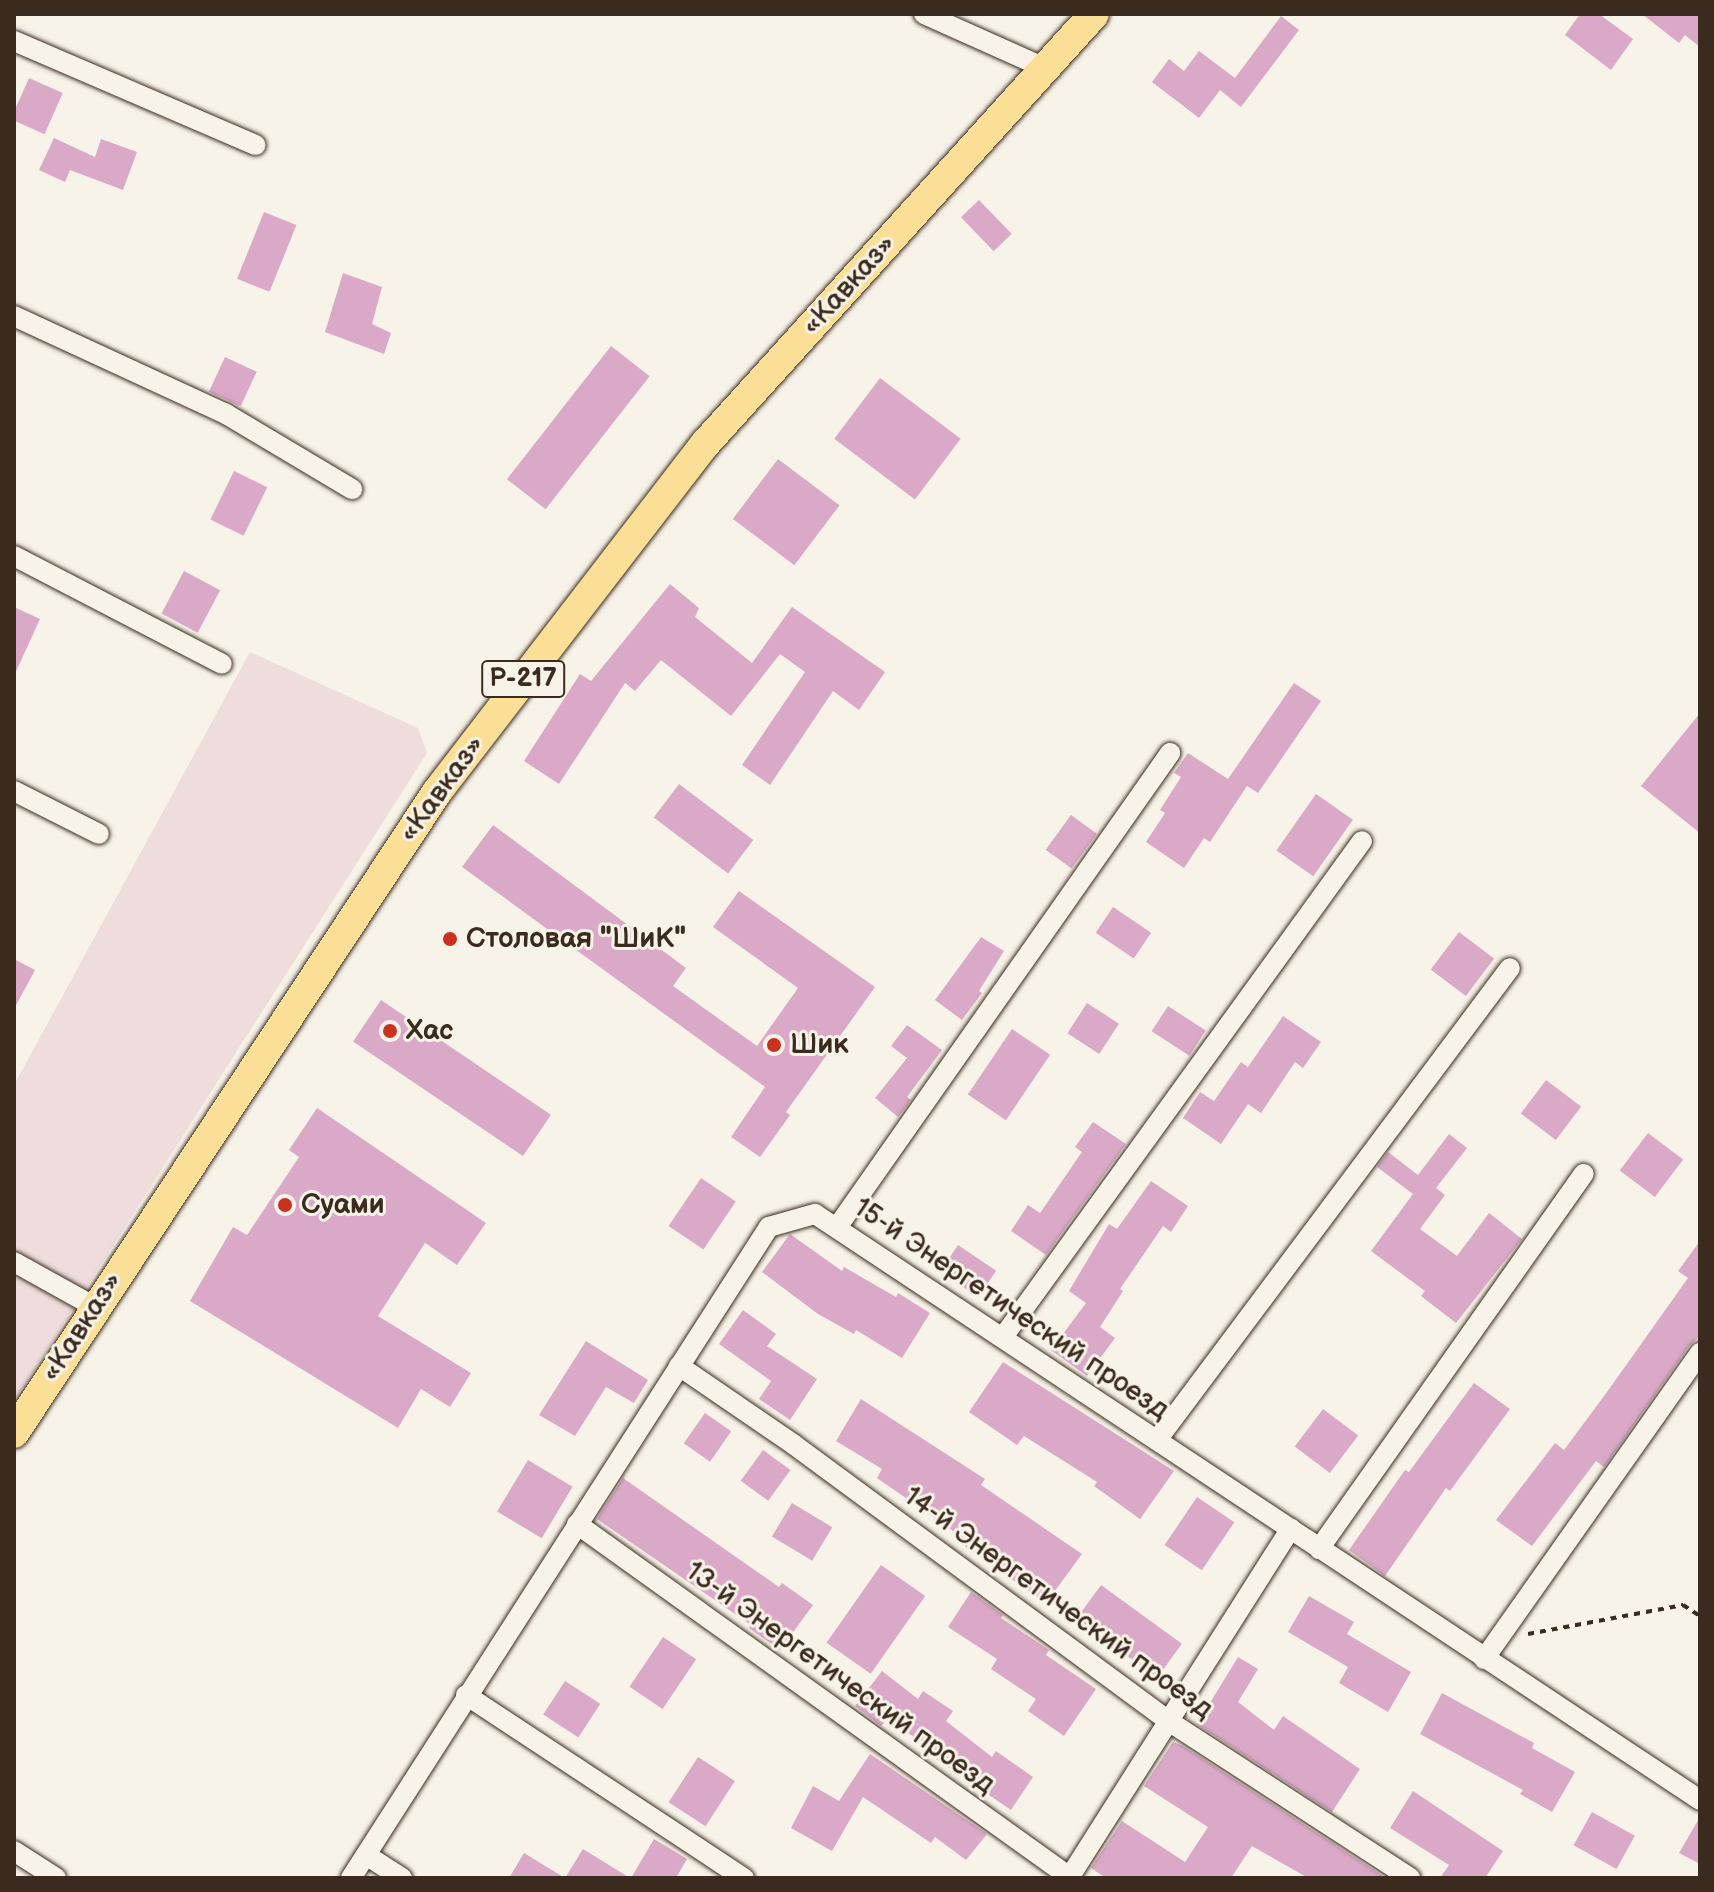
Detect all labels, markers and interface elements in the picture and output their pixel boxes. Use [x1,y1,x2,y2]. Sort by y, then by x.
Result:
street label: «Кавказ» [795,228,903,342]
road number: Р-217 [481,657,565,701]
street label: «Кавказ» [392,729,492,849]
place label: Столовая "ШиК" [466,922,686,956]
marker: Столовая "ШиК" [441,930,459,948]
place label: Хас [406,1014,453,1048]
marker: Хас [381,1022,399,1040]
place label: Шик [790,1028,848,1062]
marker: Шик [765,1036,783,1054]
place label: Суами [301,1188,385,1222]
street label: 15-й Энергетический проезд [847,1191,1175,1427]
marker: Суами [276,1196,294,1214]
street label: «Кавказ» [34,1266,130,1388]
street label: 14-й Энергетический проезд [897,1480,1219,1726]
street label: 13-й Энергетический проезд [679,1555,1001,1801]

